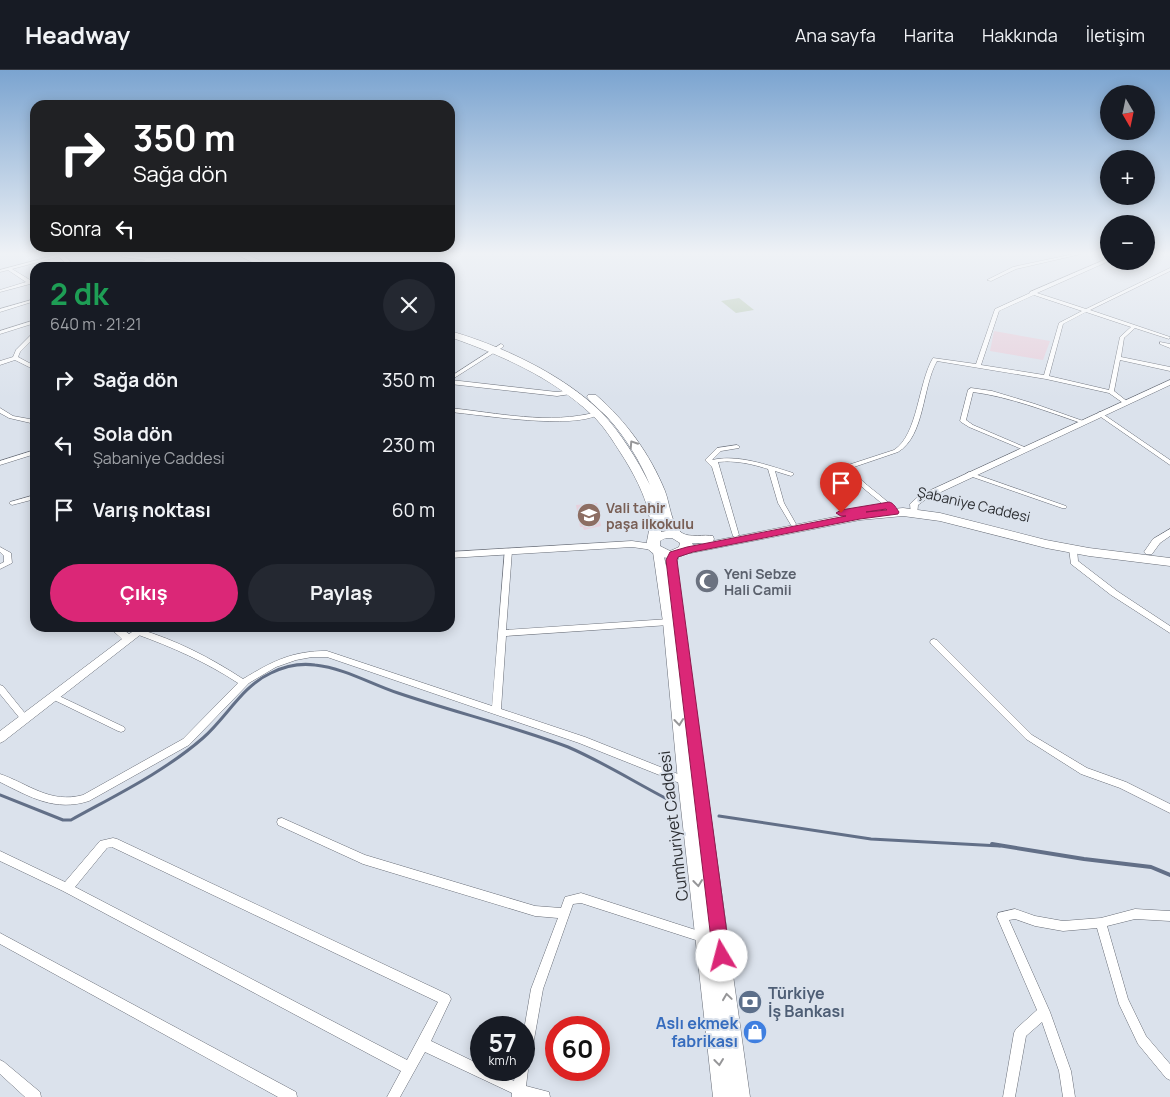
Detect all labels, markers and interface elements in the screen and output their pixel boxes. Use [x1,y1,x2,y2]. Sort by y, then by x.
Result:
text: Headway [25,18,130,51]
text: Ana sayfa [795,23,876,47]
text: Harita [904,23,954,47]
text: Hakkında [982,23,1058,47]
text: İletişim [1086,23,1145,47]
north arrow [1100,85,1155,140]
map controls [1100,85,1155,270]
text: 350 m [133,114,235,162]
icon: right [50,120,115,185]
button: + [1100,150,1155,205]
text: Sağa dön [133,159,228,189]
icon: left [111,215,139,243]
button: − [1100,215,1155,270]
text: Sonra [50,216,101,242]
text: 2 dk [50,273,109,314]
button: close [383,279,435,331]
text: 640 m · 21:21 [50,313,141,335]
icon: right [50,366,78,394]
text: Sağa dön [93,367,178,393]
text: 350 m [382,367,435,393]
text: Sola dön [93,421,173,447]
icon: left [50,431,78,459]
text: 230 m [382,432,435,458]
one-way arrow [630,441,640,450]
text: Şabaniye Caddesi [93,447,225,469]
pin [820,462,862,513]
icon: arrive [827,469,855,497]
street label: Şabaniye Caddesi [916,482,1032,526]
icon: arrive [50,496,78,524]
text: Varış noktası [93,497,211,523]
text: 60 m [392,497,435,523]
place label: Vali tahir paşa ilkokulu [606,498,694,533]
school or university icon: Vali tahir paşa ilkokulu [576,502,602,528]
button: Çıkış [50,564,238,622]
button: Paylaş [248,564,435,622]
place label: Yeni Sebze Hali Camii [724,564,796,599]
mosque icon: Yeni Sebze Hali Camii [694,568,720,594]
one-way arrow [673,718,684,726]
street label: Cumhuriyet Caddesi [653,750,693,902]
one-way arrow [692,879,703,887]
position arrow [695,929,747,981]
place label: Türkiye İş Bankası [768,982,845,1022]
bank icon: Türkiye İş Bankası [737,989,763,1015]
one-way arrow [722,992,733,1000]
place label: Aslı ekmek fabrikası [656,1012,738,1052]
speed limit sign: 60 [545,1016,610,1081]
shop icon: Aslı ekmek fabrikası [742,1019,768,1045]
text: 57 [489,1025,517,1060]
text: km/h [489,1052,516,1069]
one-way arrow [713,1058,724,1066]

